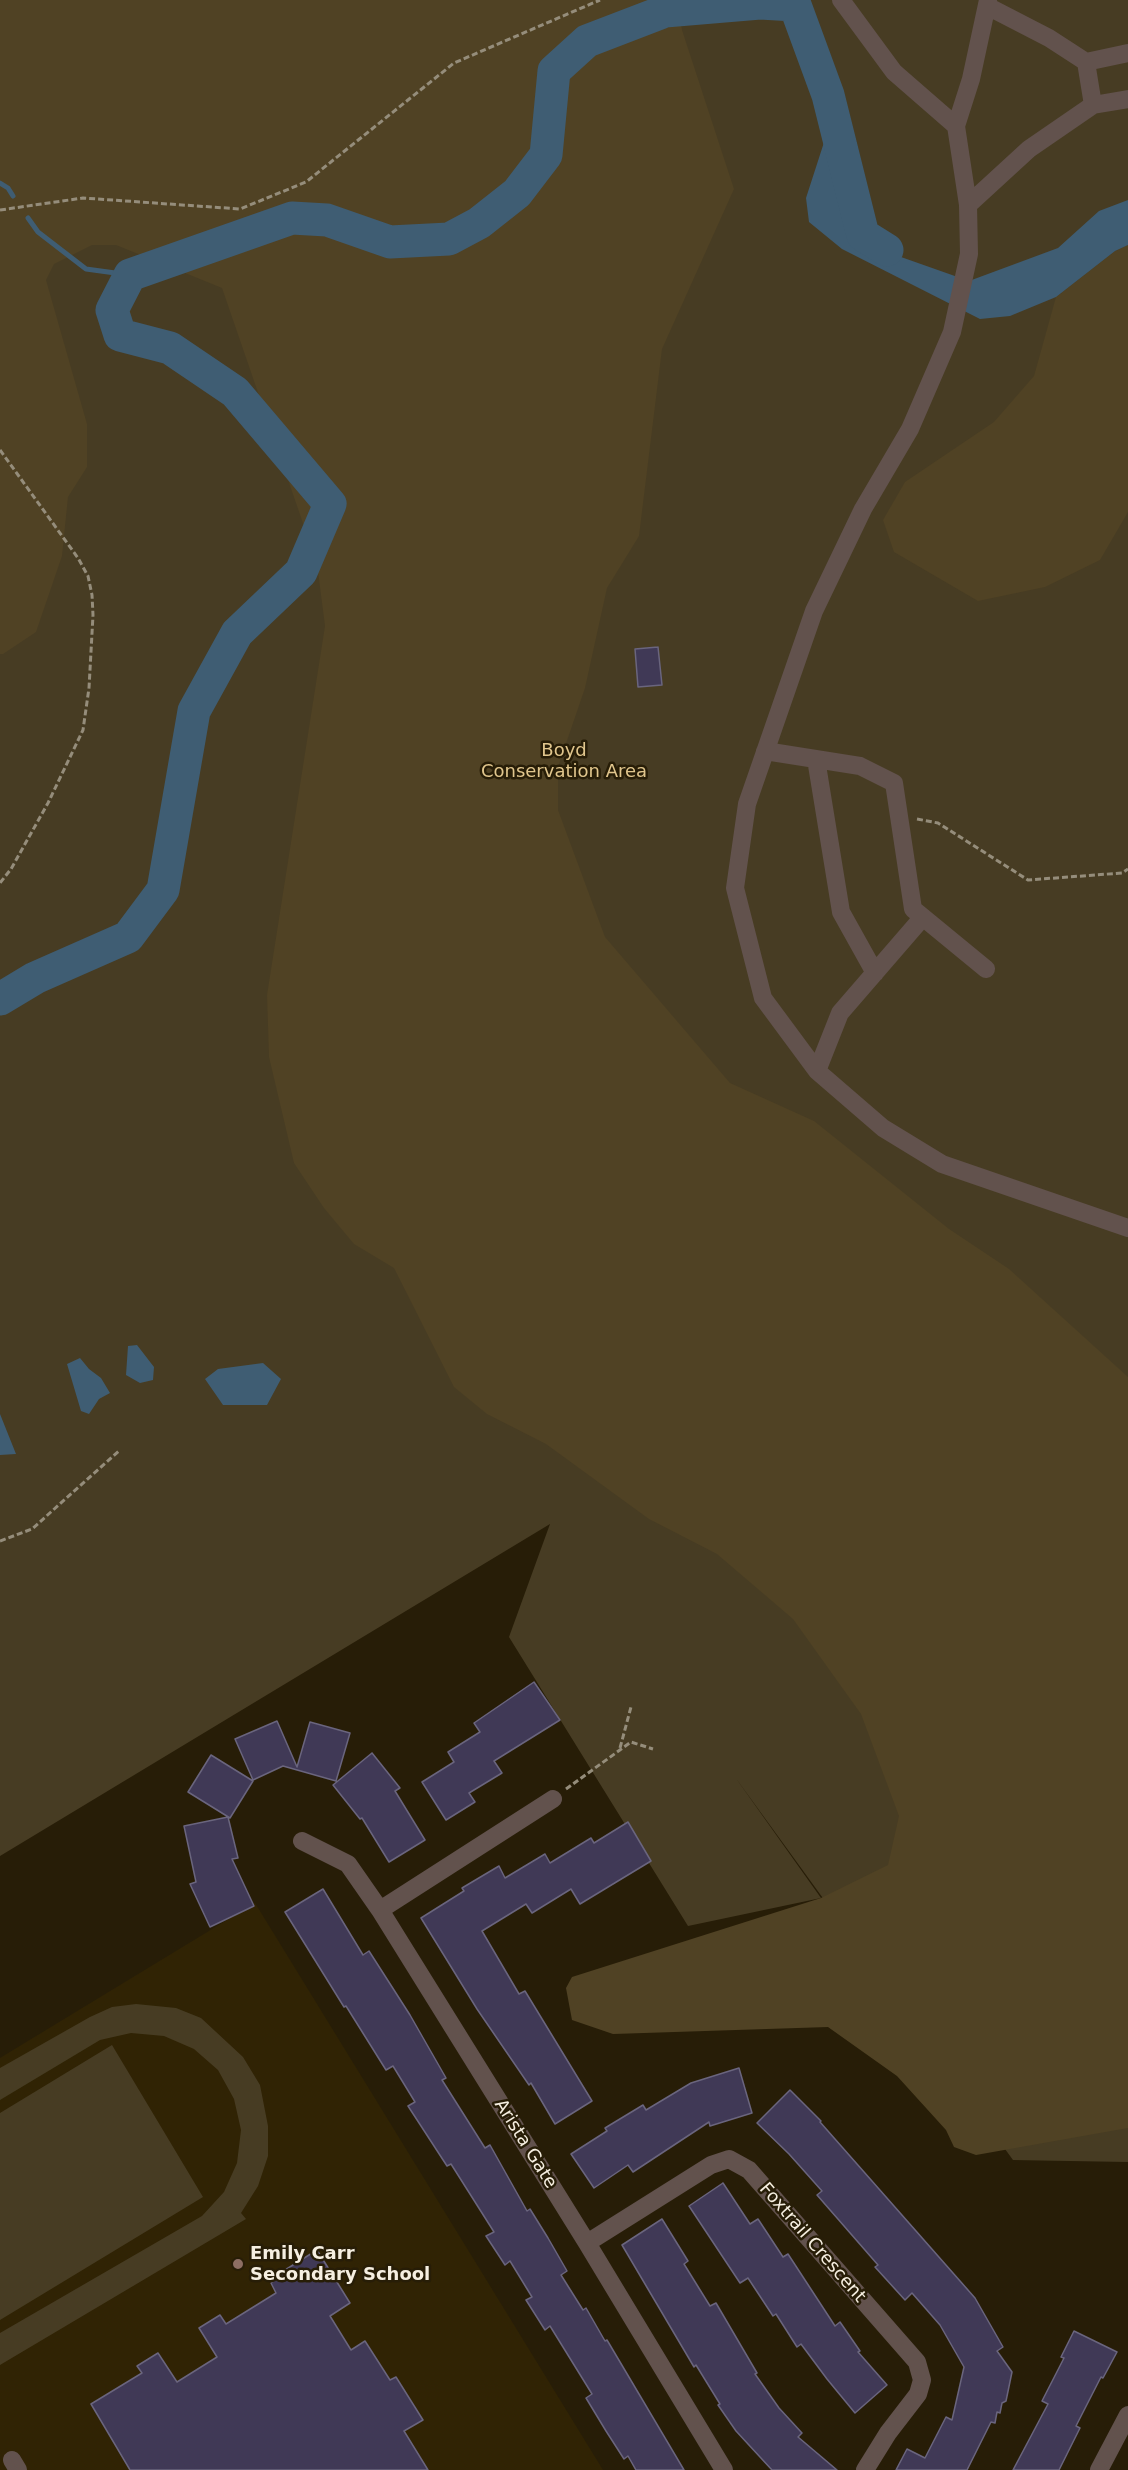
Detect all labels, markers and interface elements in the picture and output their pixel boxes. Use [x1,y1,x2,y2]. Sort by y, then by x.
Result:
park label: Boyd Conservation Area [481,740,647,783]
street label: Arista Gate [489,2095,561,2193]
street label: Foxtrail Crescent [754,2179,870,2307]
place label: Emily Carr Secondary School [250,2243,430,2286]
marker: Emily Carr Secondary School [231,2257,245,2271]

